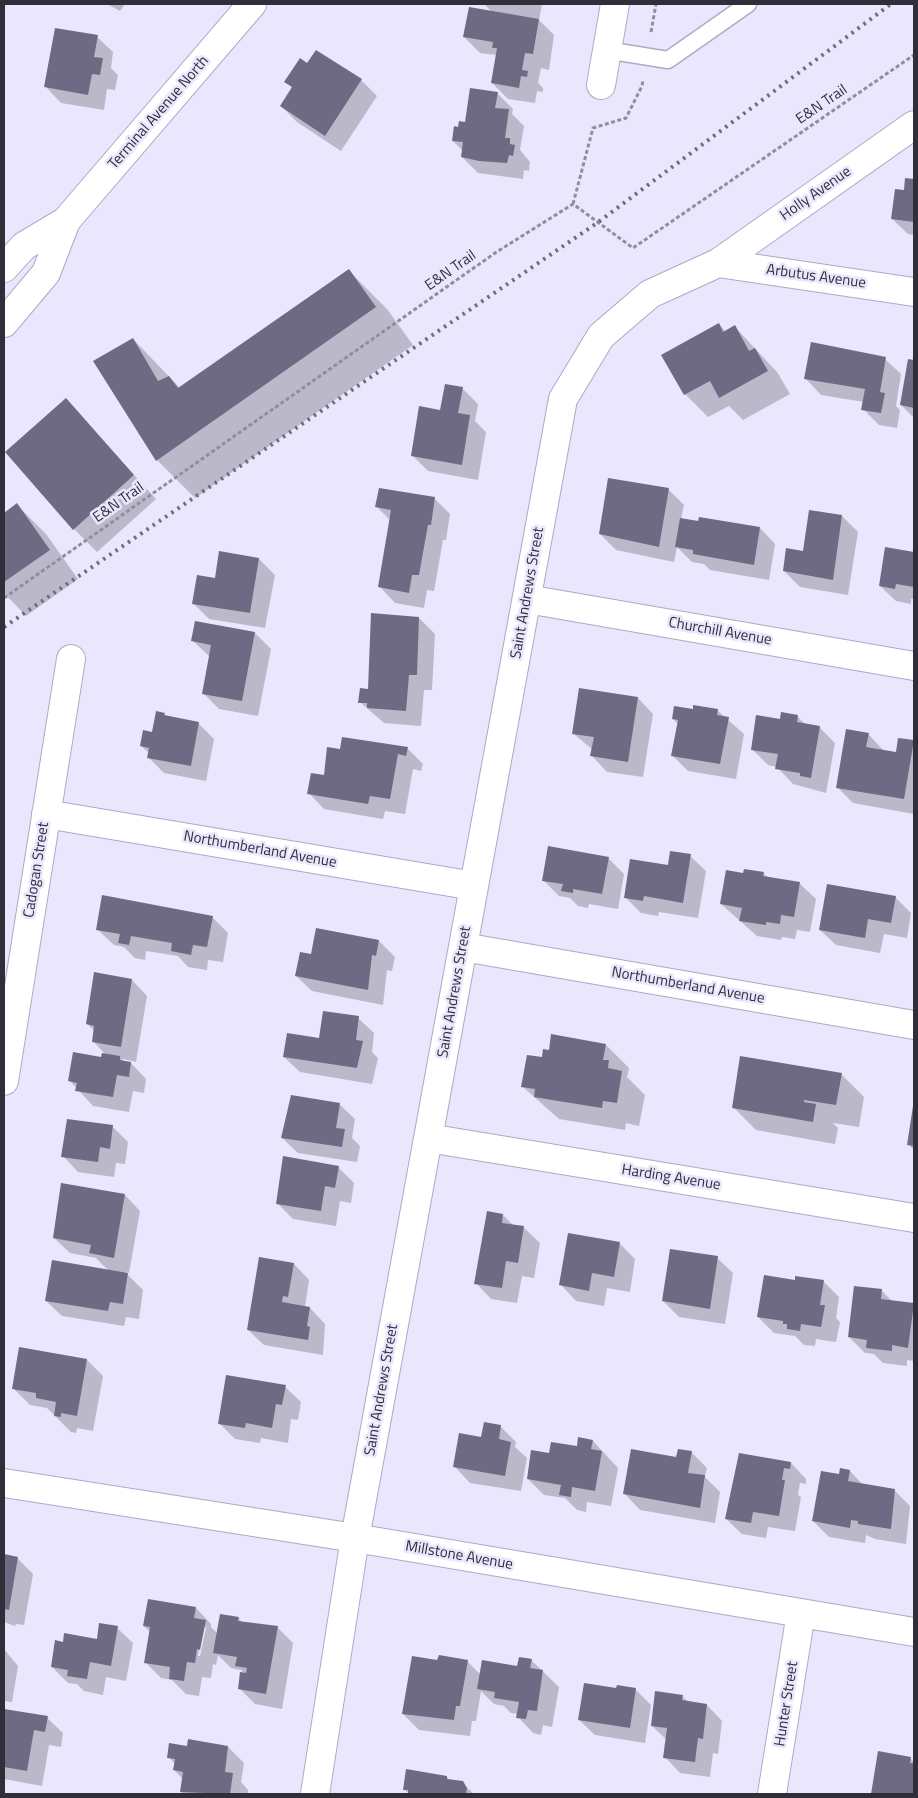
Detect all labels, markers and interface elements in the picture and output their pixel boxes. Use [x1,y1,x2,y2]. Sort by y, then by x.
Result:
street label: Terminal Avenue North [105,53,213,173]
street label: E&N Trail [793,81,851,129]
street label: Holly Avenue [777,163,855,225]
street label: E&N Trail [422,247,480,295]
street label: Arbutus Avenue [765,261,867,293]
street label: E&N Trail [90,479,148,527]
street label: Saint Andrews Street [508,526,548,660]
street label: Churchill Avenue [667,614,773,650]
street label: Cadogan Street [21,821,53,919]
street label: Northumberland Avenue [182,828,338,872]
street label: Saint Andrews Street [435,925,475,1059]
street label: Northumberland Avenue [610,964,766,1008]
street label: Harding Avenue [620,1161,722,1195]
street label: Saint Andrews Street [362,1323,402,1457]
street label: Millstone Avenue [404,1538,514,1574]
street label: Hunter Street [771,1660,803,1748]

